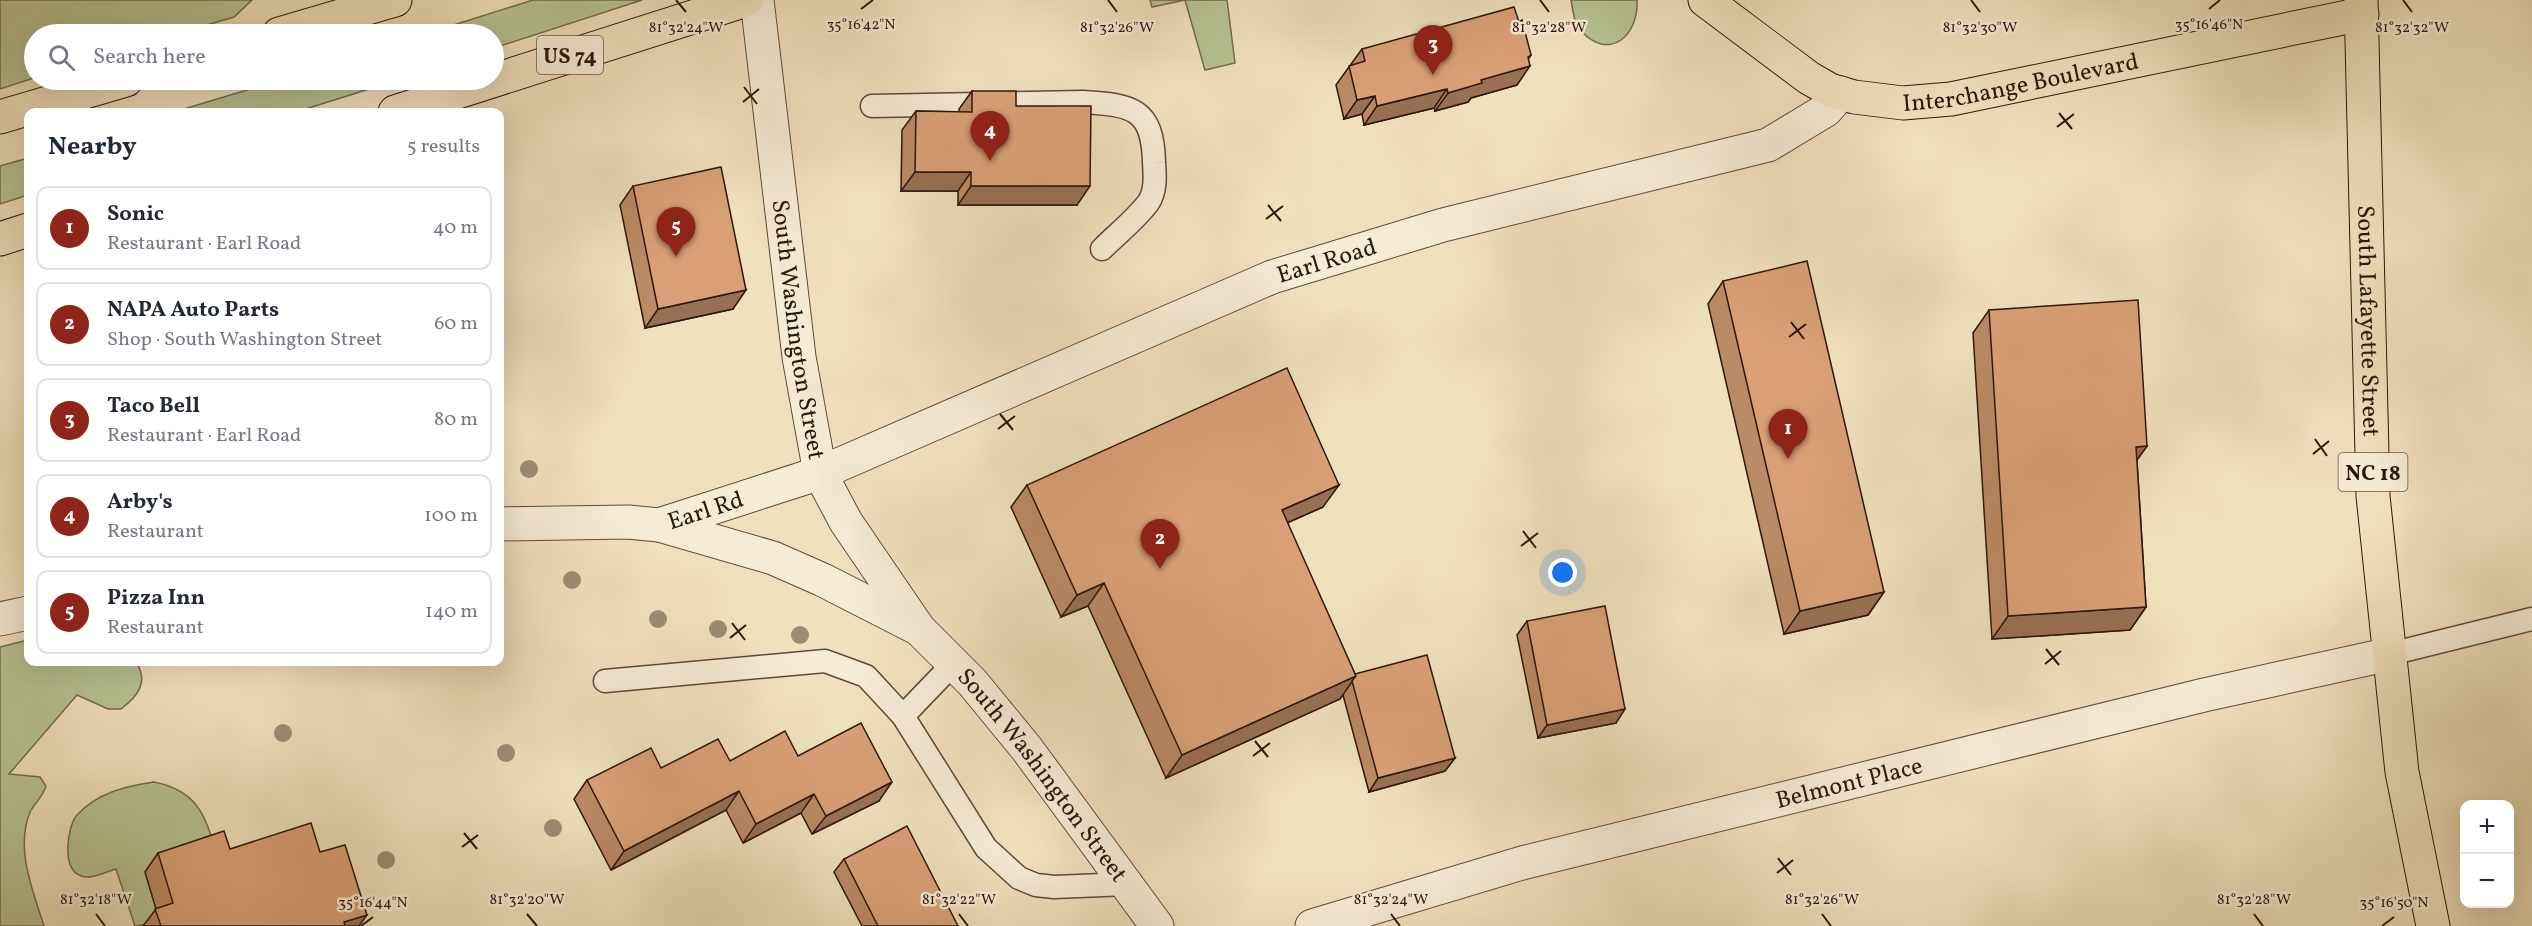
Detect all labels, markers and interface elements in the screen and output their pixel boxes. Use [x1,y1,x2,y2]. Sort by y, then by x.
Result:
text: 35°16'42"N [827,15,895,36]
text: 35°16'46"N [2175,15,2243,36]
text: 81°32'24"W [649,18,723,39]
text: 81°32'26"W [1080,18,1154,39]
text: 81°32'28"W [1512,18,1586,39]
text: 81°32'30"W [1943,18,2017,39]
text: 81°32'32"W [2375,18,2449,39]
search box [24,24,504,90]
pin: 3 [1414,26,1452,75]
road number: US 74 [537,36,603,74]
icon: search [45,41,78,74]
text: Search here [93,42,206,73]
street label: Interchange Boulevard [1901,46,2142,122]
pin: 4 [970,112,1010,161]
text: Nearby [48,129,137,165]
text: 5 results [407,133,480,161]
street label: South Washington Street [762,198,832,462]
text: Sonic [107,199,164,230]
street label: South Lafayette Street [2347,205,2387,437]
pin: 5 [656,208,696,257]
text: 1 [65,214,74,242]
text: 40 m [433,214,478,242]
text: Restaurant · Earl Road [107,230,301,258]
street label: Earl Road [1273,231,1381,294]
text: NAPA Auto Parts [107,295,279,326]
text: 2 [64,310,75,338]
text: 60 m [434,310,478,338]
text: Shop · South Washington Street [107,326,382,354]
text: Taco Bell [107,391,200,422]
text: 3 [64,406,75,434]
text: 80 m [434,406,478,434]
pin: 1 [1768,410,1808,459]
text: Restaurant · Earl Road [107,422,301,450]
road number: NC 18 [2338,453,2408,491]
street label: Earl Rd [664,484,748,540]
text: Arby's [107,487,173,518]
text: 4 [63,502,76,530]
text: 100 m [424,502,478,530]
text: Restaurant [107,518,204,546]
pin: 2 [1140,520,1180,569]
your location [1548,558,1577,587]
text: Pizza Inn [107,583,205,614]
text: 5 [65,598,74,626]
text: 140 m [425,598,478,626]
text: Restaurant [107,614,204,642]
street label: South Washington Street [948,661,1134,890]
street label: Belmont Place [1772,750,1927,819]
map controls [2460,800,2514,908]
button: + [2460,800,2514,854]
button: − [2460,854,2514,908]
text: 81°32'18"W [60,890,132,911]
text: 81°32'20"W [490,890,564,911]
text: 81°32'22"W [922,890,996,911]
text: 81°32'24"W [1354,890,1428,911]
text: 81°32'26"W [1785,890,1859,911]
text: 81°32'28"W [2217,890,2291,911]
text: 35°16'44"N [338,893,408,914]
text: 35°16'50"N [2360,893,2428,914]

